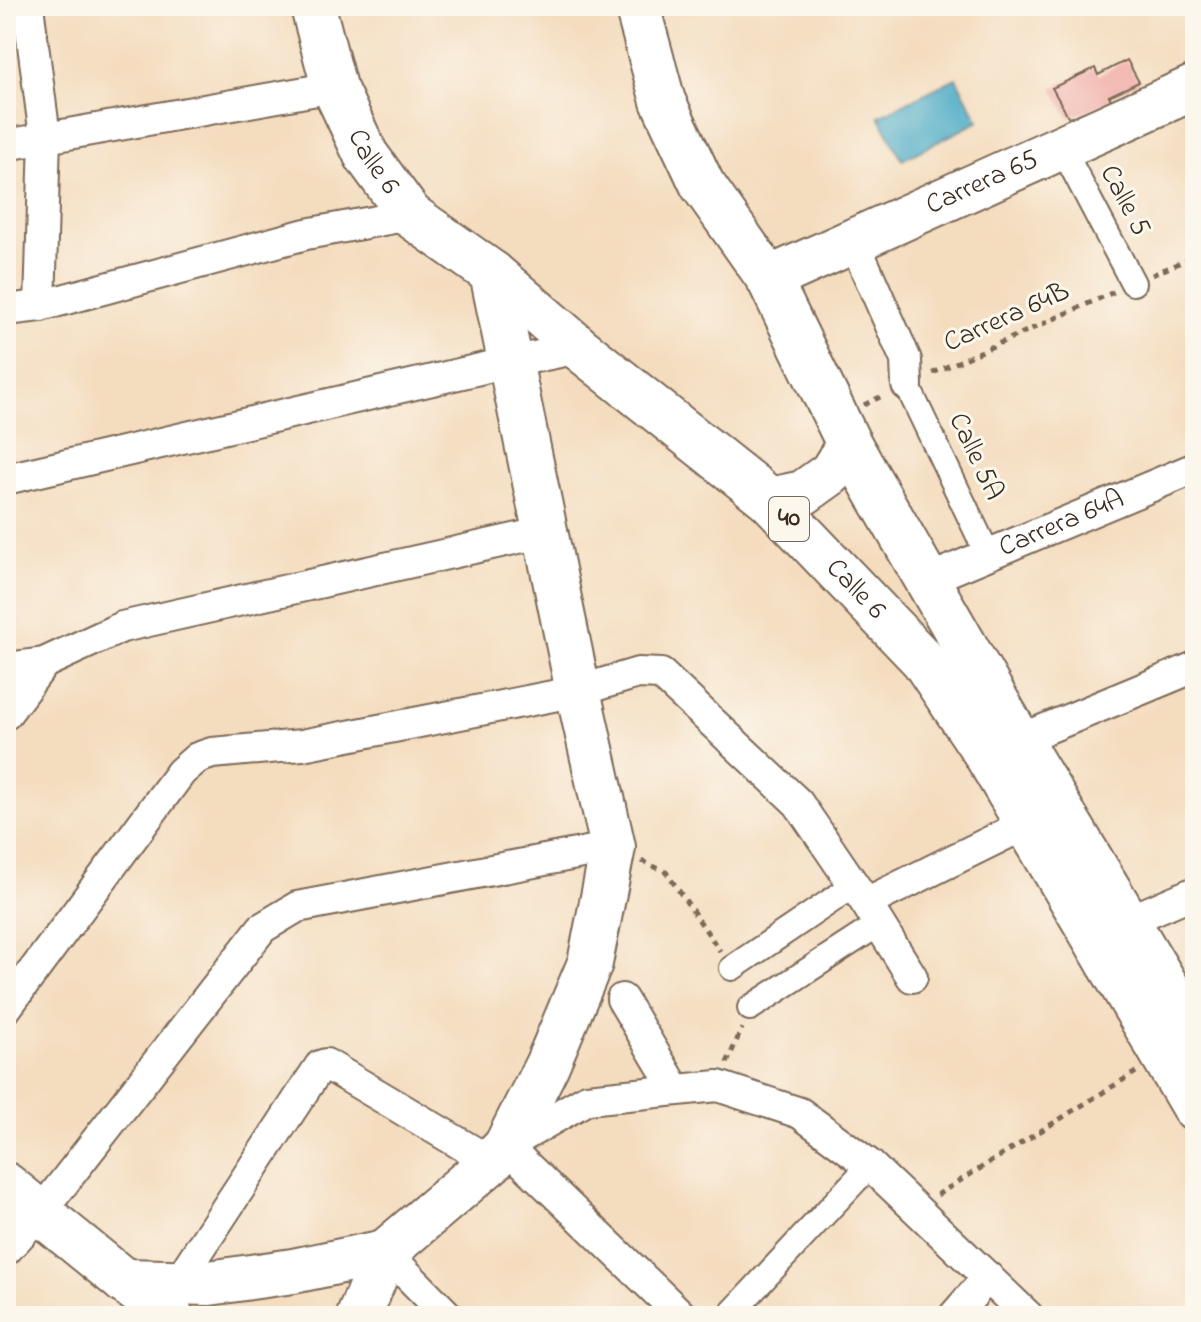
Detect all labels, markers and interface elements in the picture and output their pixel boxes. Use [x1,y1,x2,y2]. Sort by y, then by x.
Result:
street label: Calle 6 [336,122,409,204]
street label: Carrera 65 [919,140,1045,226]
street label: Calle 5 [1088,158,1160,244]
street label: Carrera 64B [937,272,1077,364]
street label: Calle 5A [937,406,1013,508]
street label: Carrera 64A [993,479,1131,568]
road number: 40 [769,497,809,541]
street label: Calle 6 [816,549,895,629]

